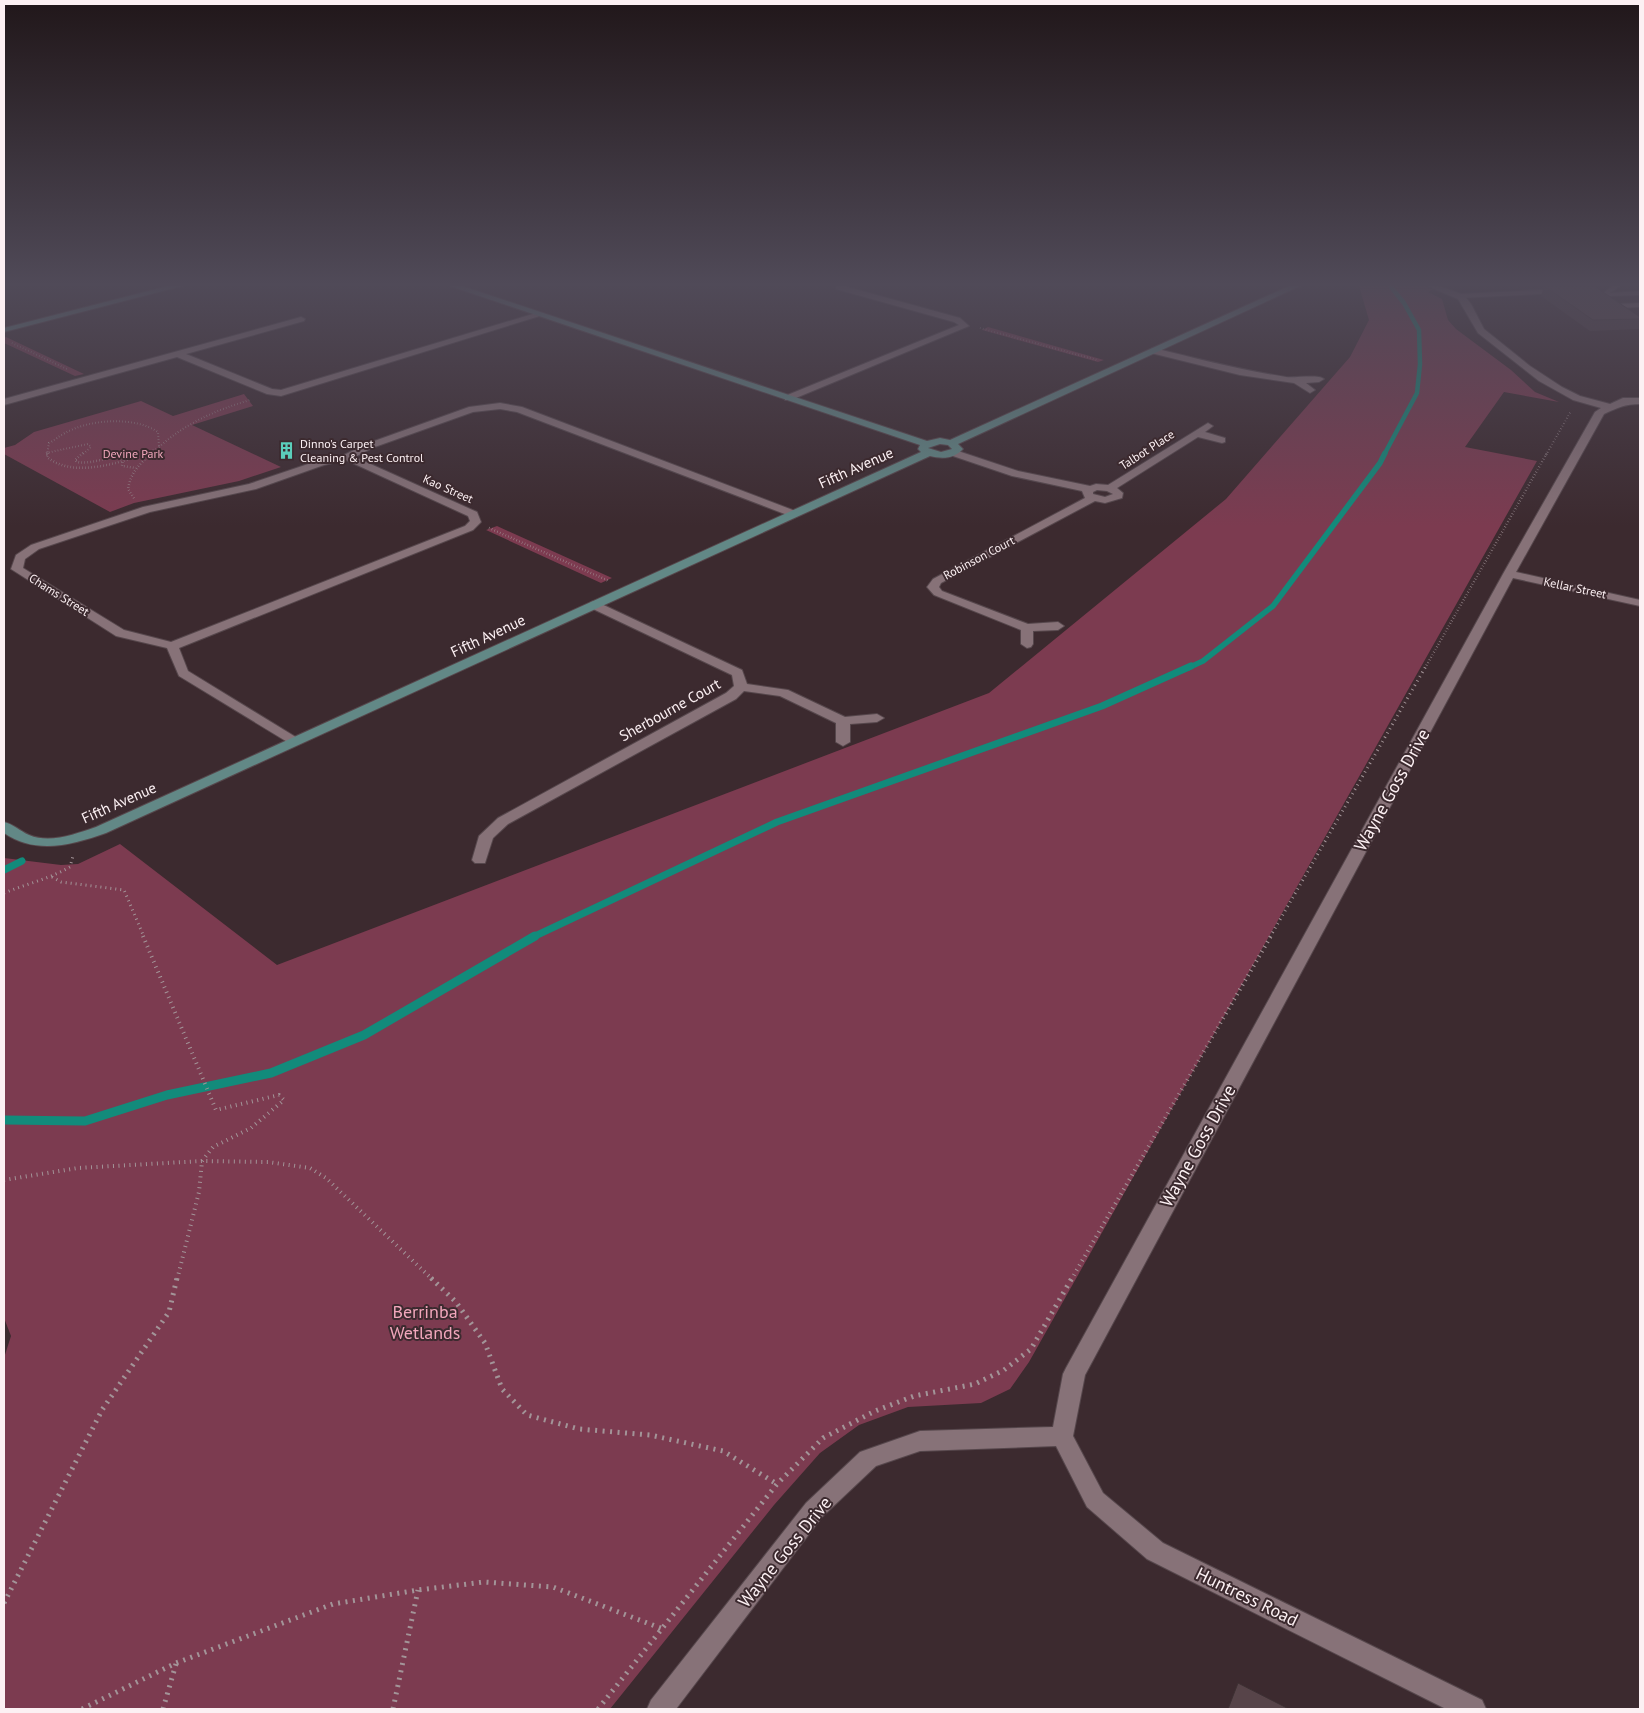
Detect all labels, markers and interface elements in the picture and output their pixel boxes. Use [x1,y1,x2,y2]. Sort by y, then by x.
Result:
street label: Talbot Place [1116,426,1177,473]
place label: Dinno's Carpet Cleaning & Pest Control [300,436,424,465]
building icon: Dinno's Carpet Cleaning & Pest Control [276,441,296,461]
street label: Fifth Avenue [815,443,896,492]
park label: Devine Park [103,446,164,461]
street label: Kao Street [421,471,476,506]
street label: Robinson Court [941,533,1017,583]
street label: Chams Street [26,570,92,619]
street label: Kellar Street [1542,574,1608,601]
street label: Fifth Avenue [448,610,528,661]
street label: Sherbourne Court [616,674,724,745]
street label: Wayne Goss Drive [1348,725,1435,855]
street label: Fifth Avenue [78,778,159,827]
street label: Wayne Goss Drive [1154,1081,1241,1211]
park label: Berrinba Wetlands [390,1300,460,1344]
street label: Wayne Goss Drive [733,1492,836,1612]
street label: Huntress Road [1192,1562,1302,1631]

